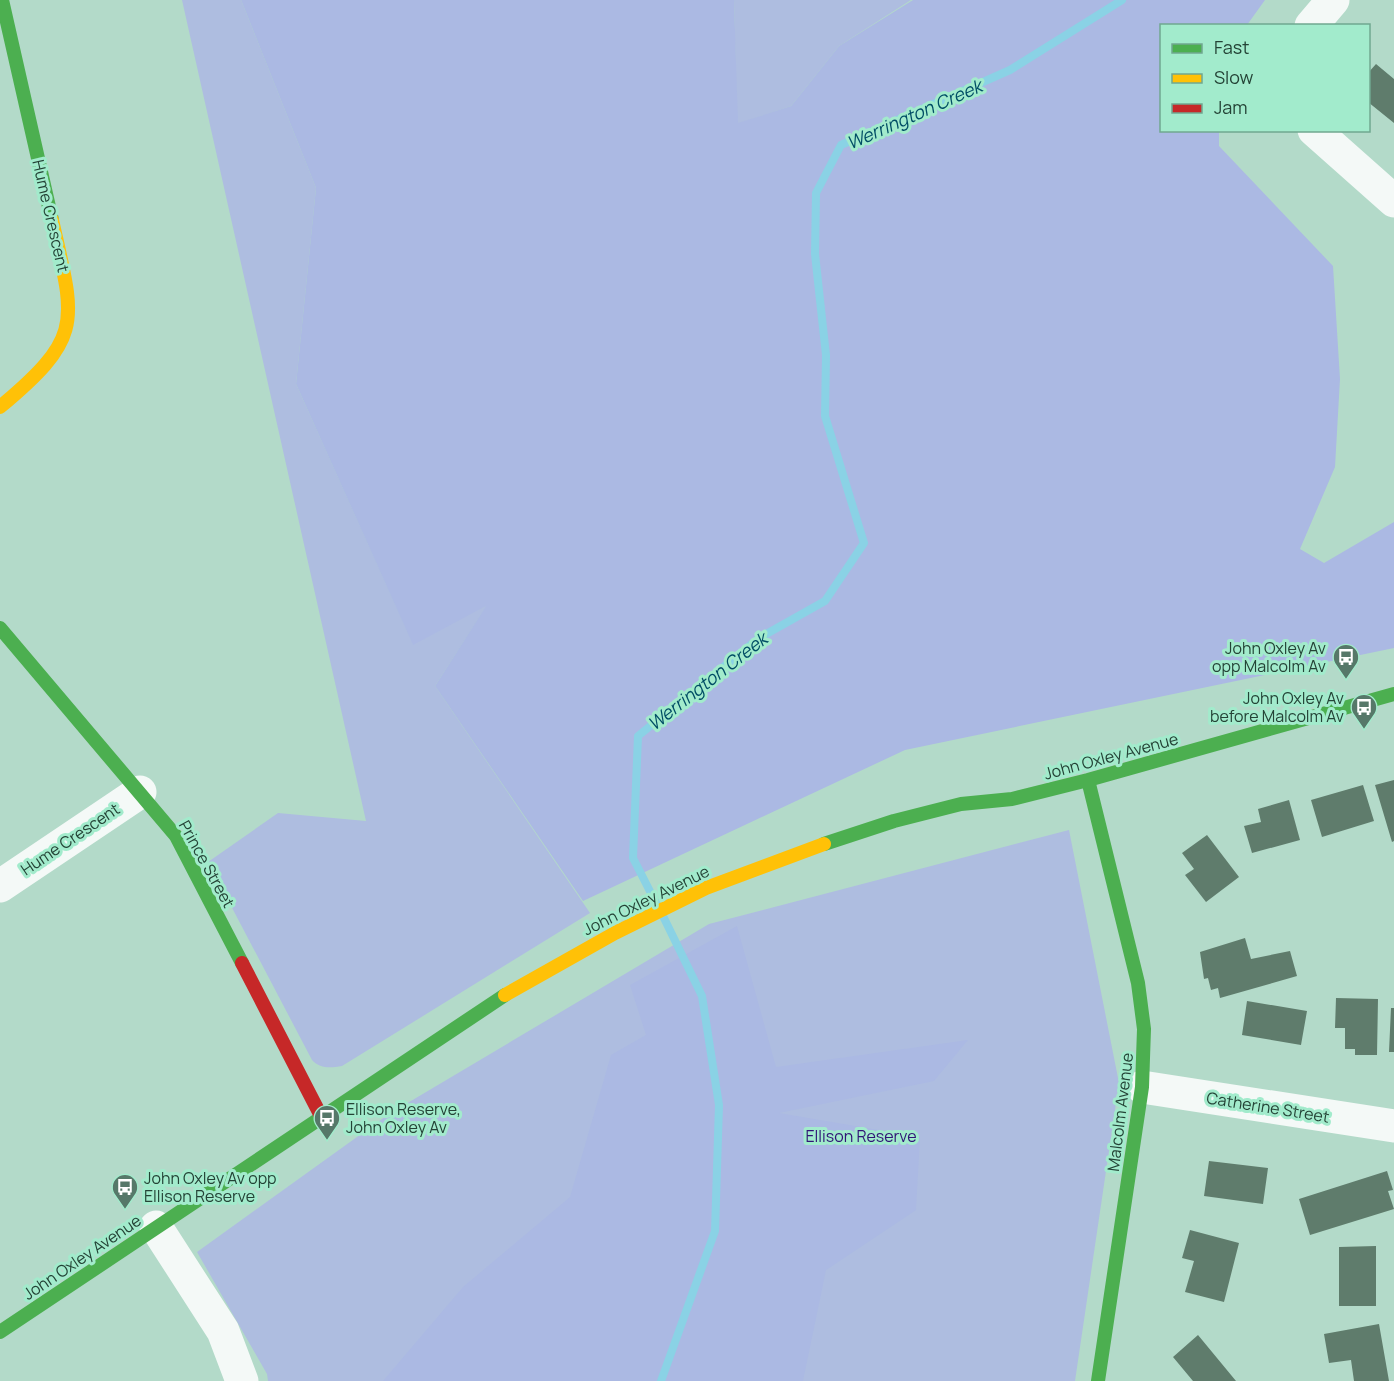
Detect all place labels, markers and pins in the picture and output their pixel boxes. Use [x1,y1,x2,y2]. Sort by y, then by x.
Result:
place label: John Oxley Av opp Malcolm Av [1212,637,1326,677]
bus stop icon: John Oxley Av opp Malcolm Av [1331,642,1361,680]
place label: John Oxley Av before Malcolm Av [1210,687,1344,727]
bus stop icon: John Oxley Av before Malcolm Av [1349,692,1379,730]
place label: Ellison Reserve, John Oxley Av [346,1098,461,1138]
bus stop icon: Ellison Reserve, John Oxley Av [312,1103,342,1141]
place label: John Oxley Av opp Ellison Reserve [144,1167,277,1207]
bus stop icon: John Oxley Av opp Ellison Reserve [110,1172,140,1210]

